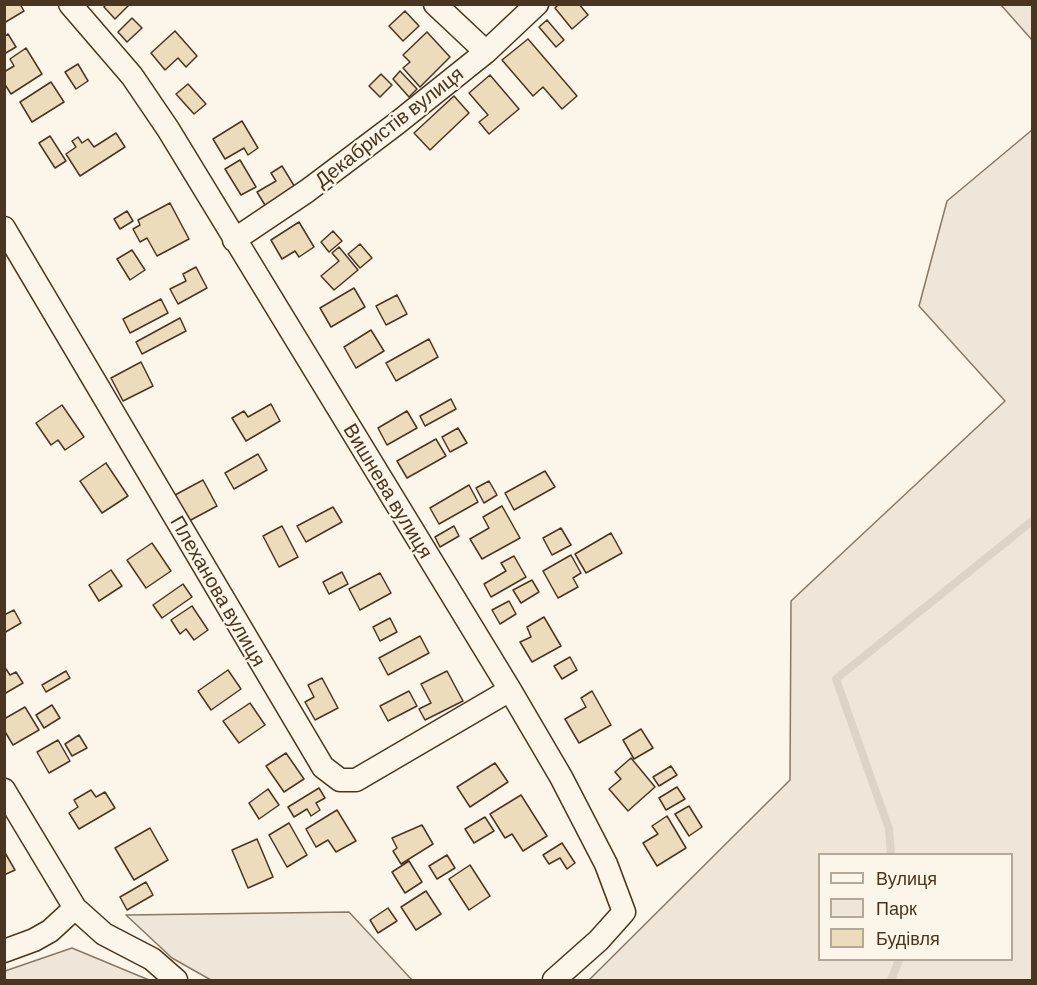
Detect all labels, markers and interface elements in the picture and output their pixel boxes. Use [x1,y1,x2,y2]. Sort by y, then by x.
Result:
street label: Декабристів вулиця [310,62,468,192]
street label: Вишнева вулиця [338,419,438,563]
street label: Плеханова вулиця [165,511,271,671]
legend [818,853,1013,961]
text: Вулиця [876,867,937,889]
text: Парк [876,897,917,919]
text: Будівля [876,927,940,949]

